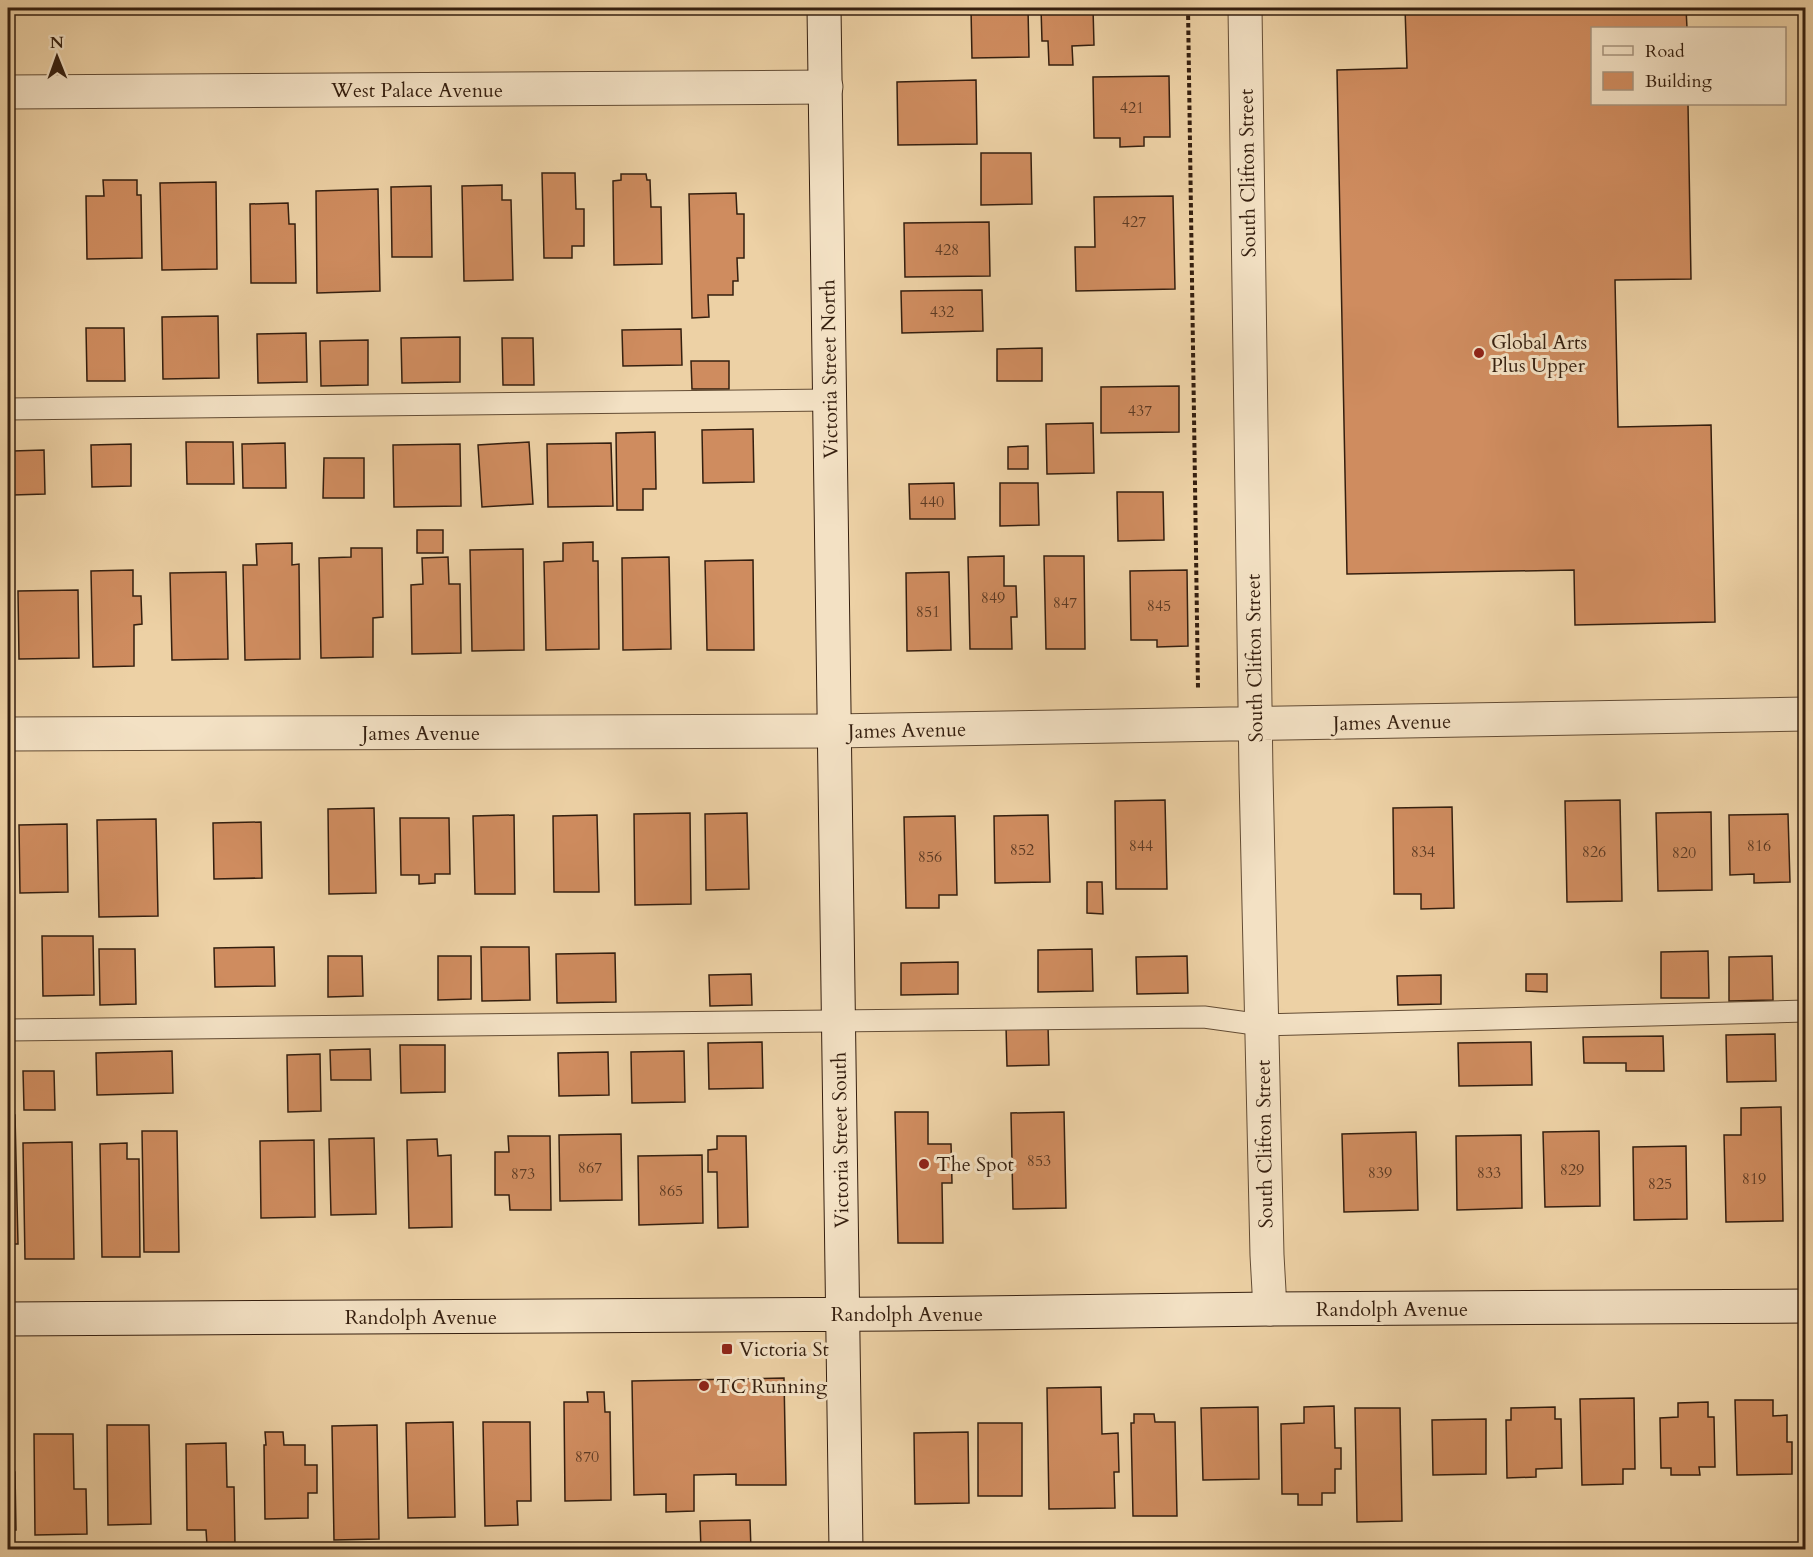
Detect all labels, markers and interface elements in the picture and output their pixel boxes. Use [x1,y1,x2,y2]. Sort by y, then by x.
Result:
north arrow [27,27,87,87]
legend [1591,27,1786,105]
text: N [50,32,64,54]
text: Road [1645,39,1685,64]
text: Building [1645,69,1713,94]
street label: West Palace Avenue [330,77,503,104]
street label: South Clifton Street [1233,88,1262,257]
house number: 421 [1120,97,1144,119]
house number: 427 [1122,211,1146,233]
house number: 428 [935,239,959,261]
street label: Victoria Street North [814,279,845,459]
house number: 432 [930,301,954,323]
place label: Global Arts Plus Upper [1491,329,1587,379]
marker: Global Arts Plus Upper [1472,346,1486,360]
house number: 437 [1128,400,1152,422]
house number: 440 [920,491,944,513]
street label: South Clifton Street [1240,573,1269,742]
house number: 849 [981,587,1005,609]
house number: 847 [1053,592,1077,614]
house number: 845 [1147,595,1171,617]
house number: 851 [916,601,940,623]
street label: James Avenue [1330,708,1451,737]
street label: James Avenue [845,716,966,745]
street label: James Avenue [359,720,480,747]
house number: 844 [1129,835,1153,857]
house number: 816 [1747,835,1771,857]
house number: 852 [1010,839,1034,861]
house number: 834 [1411,841,1435,863]
house number: 826 [1582,841,1606,863]
house number: 820 [1672,842,1696,864]
house number: 856 [918,846,942,868]
street label: Victoria Street South [825,1052,856,1228]
street label: South Clifton Street [1250,1059,1279,1228]
house number: 853 [1027,1150,1051,1172]
place label: The Spot [936,1151,1015,1178]
house number: 867 [578,1157,602,1179]
marker: The Spot [917,1157,931,1171]
house number: 829 [1560,1159,1584,1181]
house number: 839 [1368,1162,1392,1184]
house number: 833 [1477,1162,1501,1184]
house number: 873 [511,1163,535,1185]
house number: 819 [1742,1168,1766,1190]
house number: 825 [1648,1173,1672,1195]
house number: 865 [659,1180,683,1202]
street label: Randolph Avenue [1316,1296,1468,1323]
street label: Randolph Avenue [831,1301,983,1328]
street label: Randolph Avenue [345,1304,497,1331]
place label: Victoria St [739,1336,830,1363]
marker: Victoria St [720,1342,734,1356]
place label: TC Running [716,1373,828,1400]
marker: TC Running [697,1379,711,1393]
house number: 870 [575,1446,599,1468]

